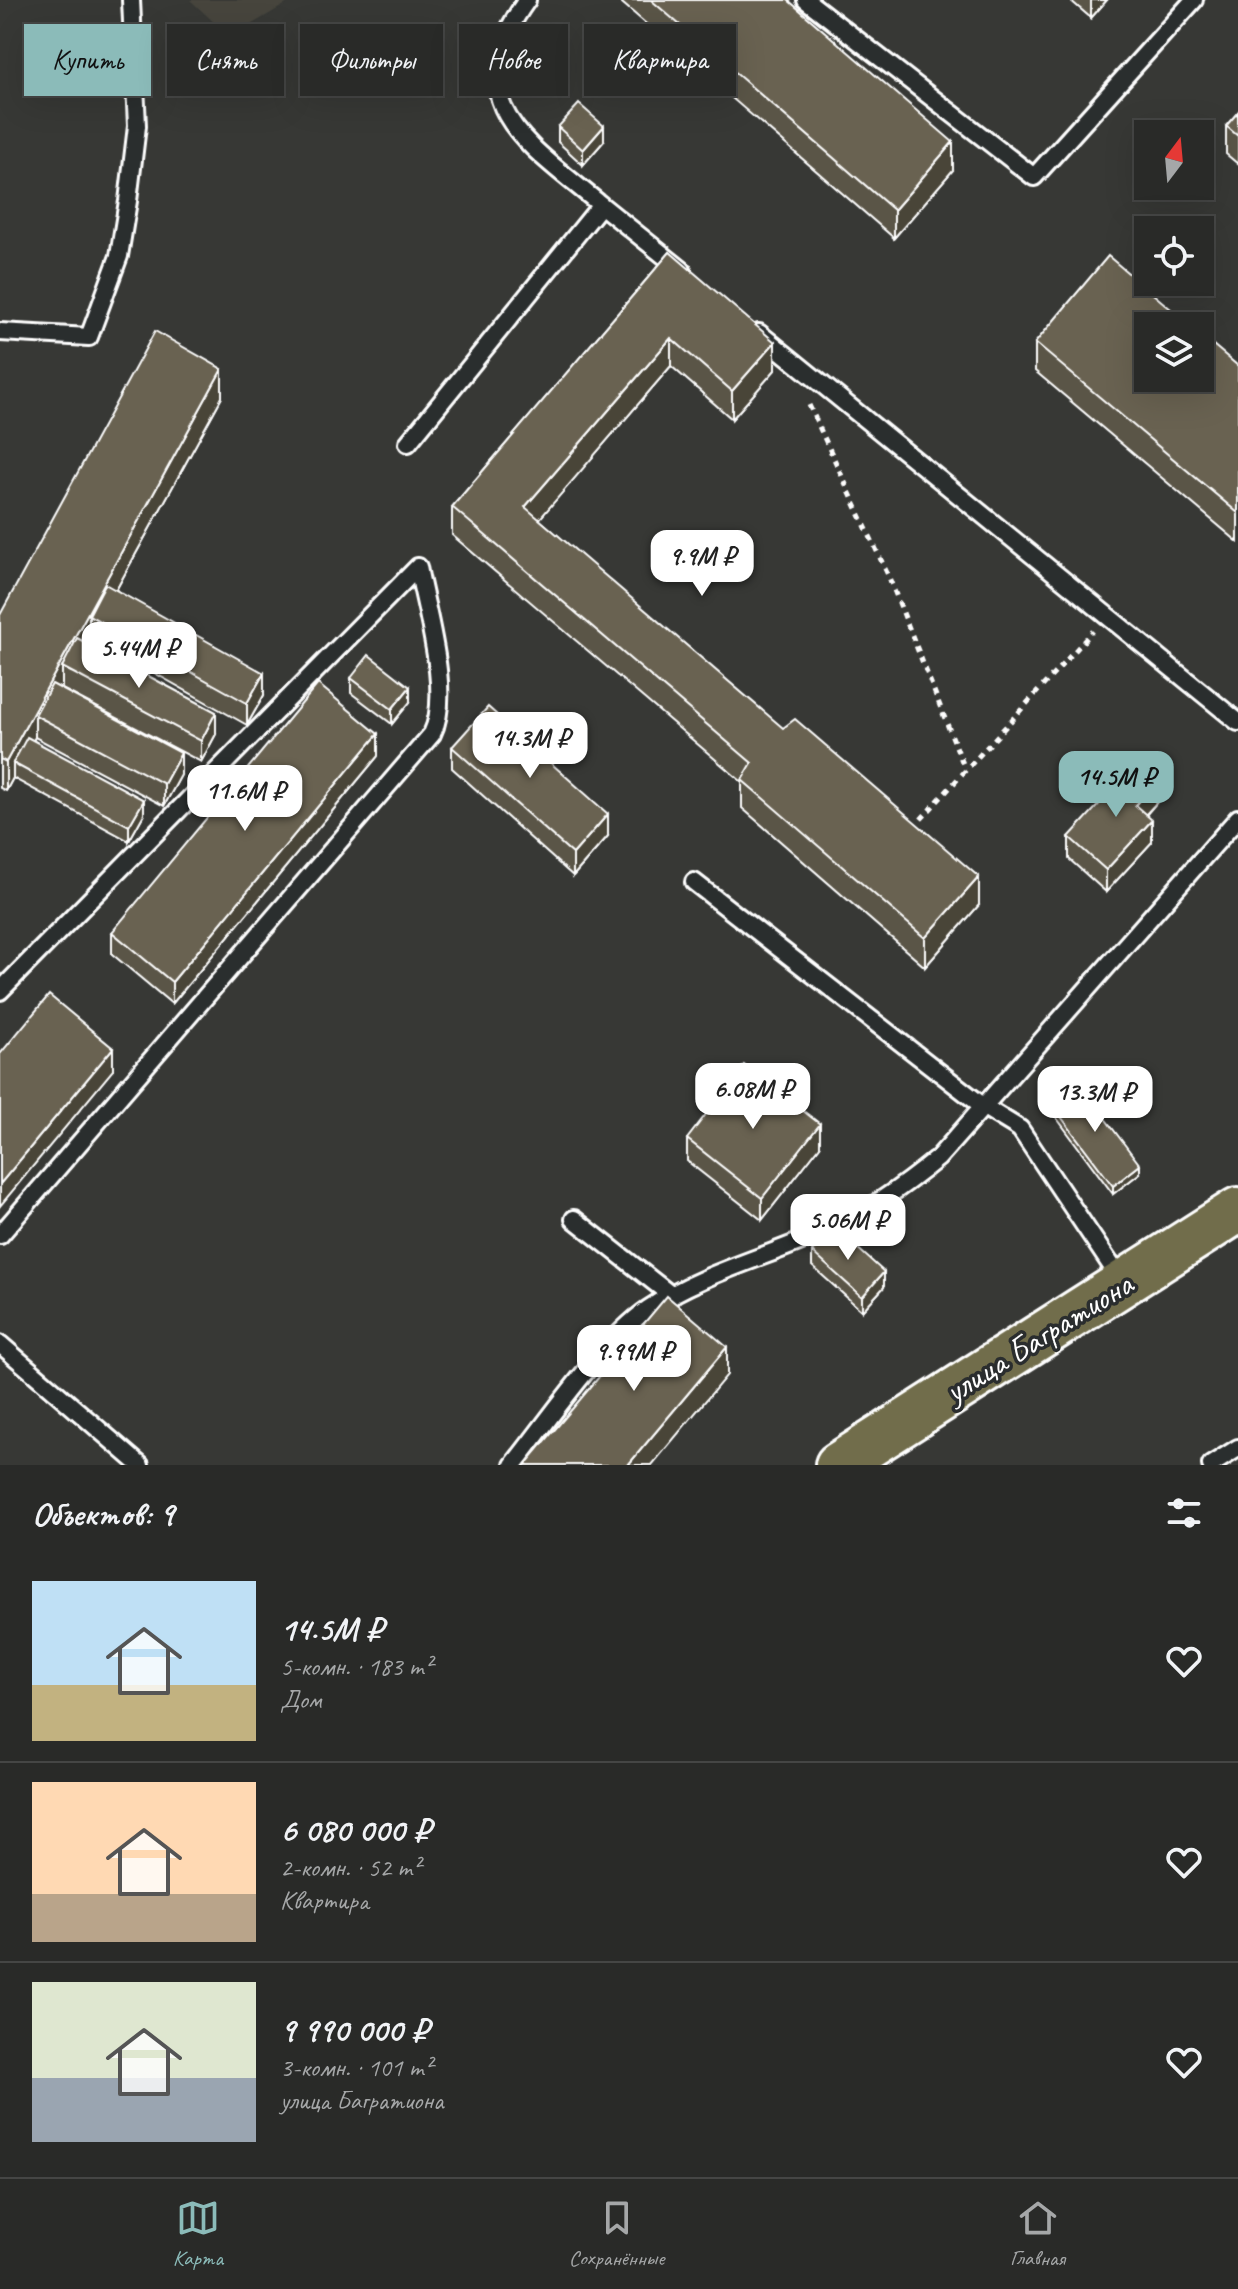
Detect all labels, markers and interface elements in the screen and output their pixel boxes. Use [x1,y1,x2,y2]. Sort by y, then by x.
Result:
chip: Купить [24,24,151,96]
chip: Снять [167,24,284,96]
chip: Фильтры [300,24,443,96]
chip: Новое [459,24,568,96]
chip: Квартира [584,24,736,96]
north arrow [1134,120,1214,200]
map controls [1134,120,1214,392]
button: locate [1134,216,1214,296]
button: layers [1134,312,1214,392]
pin: 9.9M ₽ [637,530,767,598]
text: 9.9M ₽ [669,539,735,572]
pin: 5.44M ₽ [65,622,213,690]
text: 5.44M ₽ [100,631,178,664]
pin: 14.3M ₽ [456,712,604,780]
text: 14.3M ₽ [491,721,569,754]
pin: 14.5M ₽ [1042,751,1190,819]
text: 14.5M ₽ [1077,760,1155,793]
pin: 11.6M ₽ [171,765,319,833]
text: 11.6M ₽ [205,774,285,807]
pin: 6.08M ₽ [679,1063,827,1131]
pin: 13.3M ₽ [1021,1066,1169,1134]
text: 6.08M ₽ [713,1072,793,1105]
text: 13.3M ₽ [1056,1075,1134,1108]
pin: 5.06M ₽ [774,1194,922,1262]
text: 5.06M ₽ [808,1203,888,1236]
street label: улица Багратиона [935,1261,1142,1413]
pin: 9.99M ₽ [560,1325,708,1393]
text: 9.99M ₽ [595,1334,673,1367]
icon: filters [1162,1491,1206,1535]
text: Объектов: 9 [32,1492,174,1535]
text: 14.5M ₽ [280,1607,383,1650]
icon: home [96,1613,192,1709]
icon: heart [1162,1639,1206,1683]
text: 5-комн. · 183 m² [280,1650,432,1683]
text: Дом [280,1683,322,1716]
text: 6 080 000 ₽ [280,1808,430,1851]
icon: home [96,1814,192,1910]
icon: heart [1162,1840,1206,1884]
text: 2-комн. · 52 m² [280,1851,420,1884]
text: Квартира [280,1884,369,1917]
text: 9 990 000 ₽ [280,2008,428,2051]
icon: home [96,2014,192,2110]
icon: heart [1162,2040,1206,2084]
text: 3-комн. · 101 m² [280,2051,432,2084]
text: улица Багратиона [280,2084,443,2117]
tab: Карта [173,2196,223,2272]
tab: Сохранённые [569,2196,664,2272]
tab: Главная [1010,2196,1065,2272]

